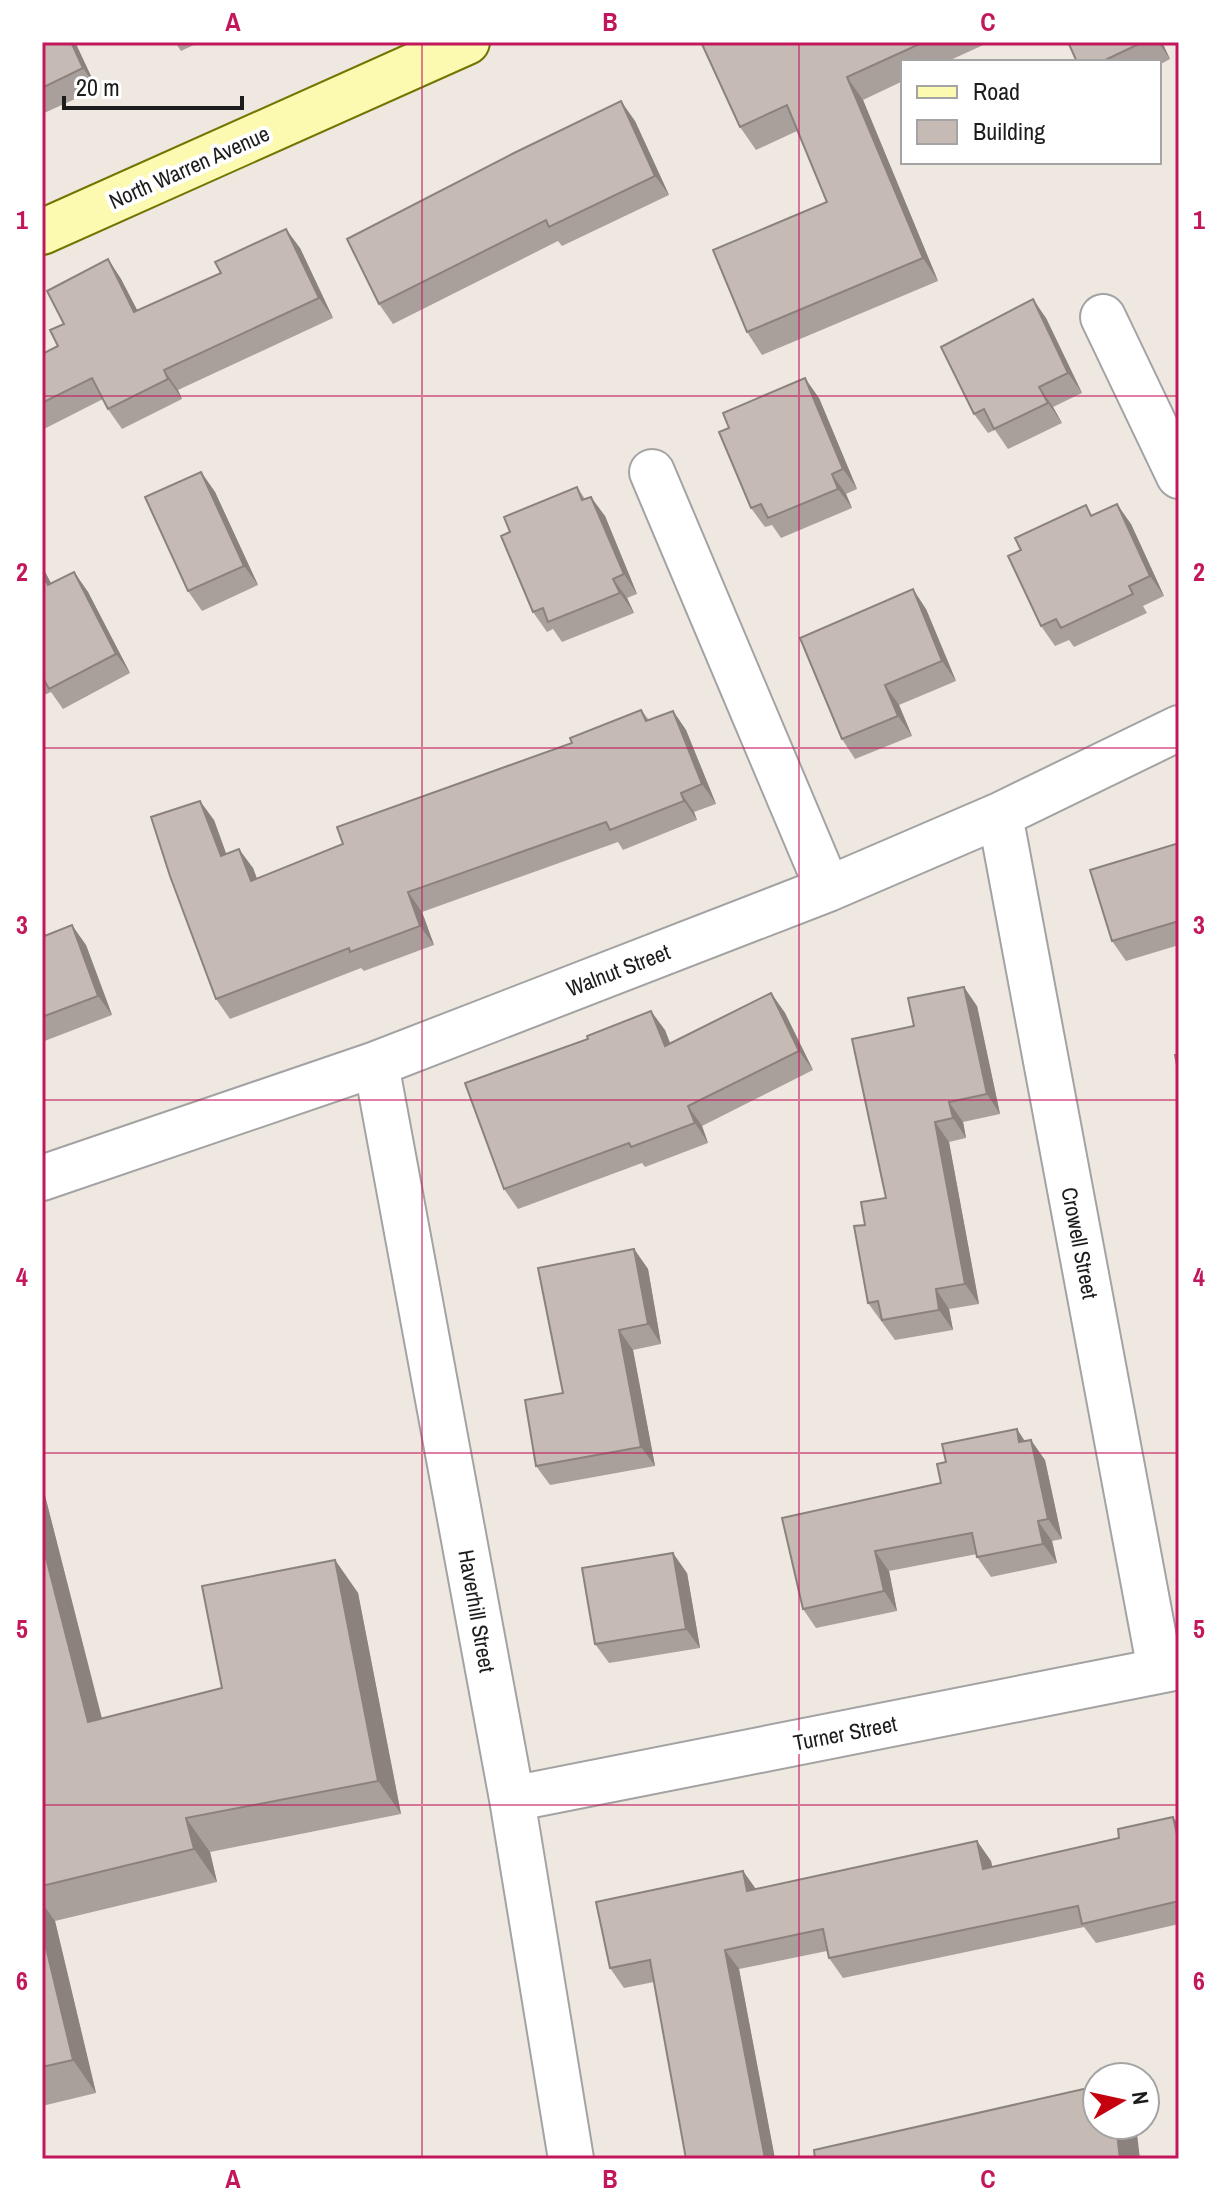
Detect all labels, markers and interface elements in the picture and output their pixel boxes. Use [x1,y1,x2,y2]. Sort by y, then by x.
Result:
text: A [225,4,241,39]
text: B [602,4,618,39]
text: C [980,4,996,39]
scale bar [64,60,242,110]
legend [901,60,1161,164]
text: 20 m [76,71,120,103]
text: Road [973,75,1020,107]
text: Building [973,115,1045,147]
street label: North Warren Avenue [104,118,274,216]
text: 1 [16,202,28,237]
text: 1 [1193,202,1205,237]
text: 2 [16,554,28,589]
text: 2 [1193,554,1205,589]
text: 3 [16,907,28,942]
text: 3 [1193,907,1205,942]
street label: Walnut Street [562,937,674,1003]
street label: Crowell Street [1054,1185,1106,1301]
text: 4 [16,1259,28,1294]
text: 4 [1193,1259,1205,1294]
street label: Haverhill Street [451,1547,503,1675]
text: 5 [16,1611,28,1646]
text: 5 [1193,1611,1205,1646]
street label: Turner Street [791,1708,899,1758]
text: 6 [16,1963,28,1998]
text: 6 [1193,1963,1205,1998]
north arrow [1081,2061,1161,2141]
text: N [1125,2089,1157,2107]
text: A [225,2161,241,2196]
text: B [602,2161,618,2196]
text: C [980,2161,996,2196]

